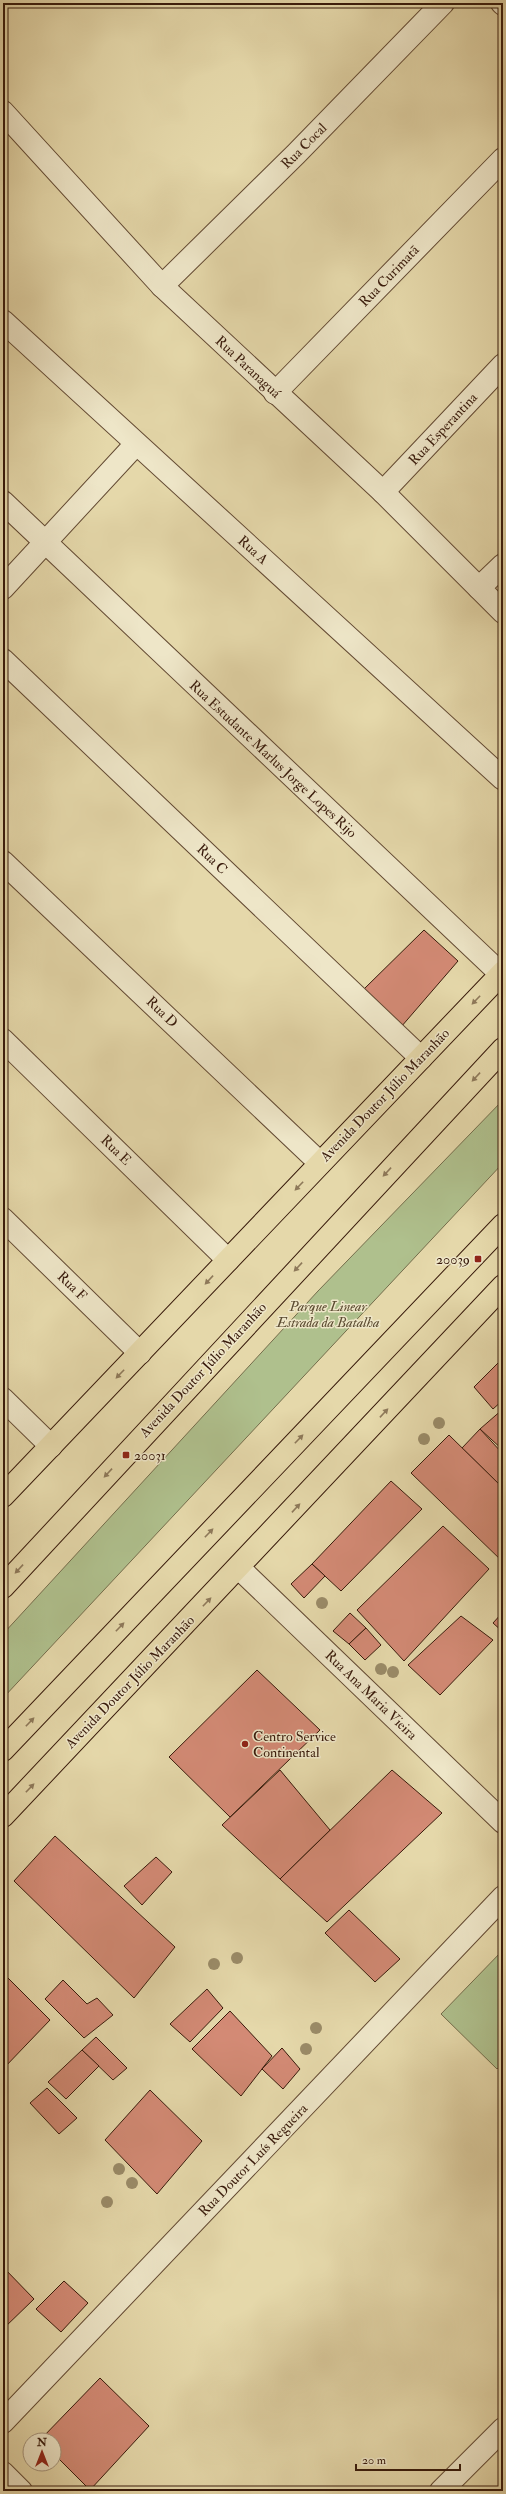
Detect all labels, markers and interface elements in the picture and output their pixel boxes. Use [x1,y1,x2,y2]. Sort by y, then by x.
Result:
street label: Rua Cocal [278,119,331,172]
street label: Rua Curimatã [355,241,423,310]
street label: Rua Paranaguá [212,332,284,402]
street label: Rua Esperantina [405,389,482,469]
street label: Rua A [234,532,272,568]
street label: Rua Estudante Marlus Jorge Lopes Rijo [185,677,360,842]
street label: Rua C [193,840,231,878]
street label: Rua D [143,993,181,1031]
one-way arrow [472,996,481,1005]
street label: Avenida Doutor Júlio Maranhão [316,1025,453,1166]
one-way arrow [472,1072,481,1082]
street label: Rua E [97,1131,135,1169]
one-way arrow [383,1167,392,1177]
one-way arrow [295,1181,304,1190]
place label: 20039 [436,1251,470,1268]
marker: 20039 [473,1254,483,1264]
one-way arrow [294,1262,303,1272]
street label: Rua F [54,1268,91,1304]
one-way arrow [205,1275,214,1285]
park label: Parque Linear Estrada da Batalha [276,1298,380,1331]
street label: Avenida Doutor Júlio Maranhão [135,1299,270,1442]
one-way arrow [115,1369,125,1379]
one-way arrow [380,1408,389,1418]
one-way arrow [294,1434,304,1444]
place label: 20031 [134,1447,166,1464]
marker: 20031 [121,1450,131,1460]
one-way arrow [103,1468,112,1478]
one-way arrow [291,1503,300,1513]
one-way arrow [204,1528,214,1538]
one-way arrow [15,1564,24,1574]
one-way arrow [202,1597,211,1607]
street label: Avenida Doutor Júlio Maranhão [61,1612,198,1753]
one-way arrow [115,1622,124,1633]
street label: Rua Ana Maria Vieira [321,1647,421,1744]
one-way arrow [25,1717,35,1727]
place label: Centro Service Continental [253,1728,336,1761]
marker: Centro Service Continental [240,1739,250,1749]
one-way arrow [25,1783,35,1793]
street label: Rua Doutor Luís Regueira [195,2100,311,2220]
north arrow [22,2432,62,2472]
text: N [36,2436,48,2449]
scale bar [356,2446,460,2472]
text: 20 m [362,2453,387,2468]

